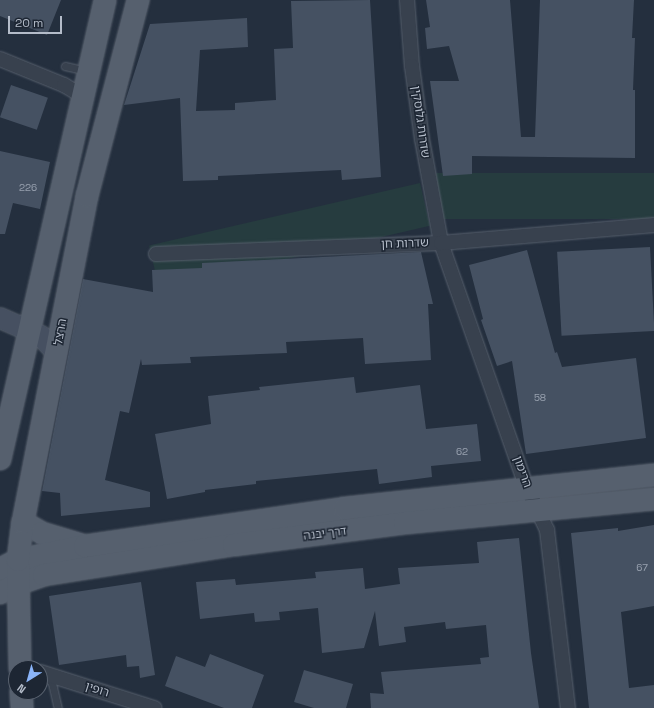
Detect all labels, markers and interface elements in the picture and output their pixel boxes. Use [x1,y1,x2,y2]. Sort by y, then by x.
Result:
scale bar [10,8,64,34]
text: 20 m [15,15,43,31]
street label: שדרות גלוסקין [408,85,432,159]
house number: 226 [19,182,37,194]
street label: שדרות חן [381,236,429,252]
street label: הרצל [52,318,70,346]
house number: 58 [534,392,546,404]
house number: 62 [456,446,468,458]
street label: הרימון [510,454,534,490]
street label: דרך יבנה [303,524,347,544]
house number: 67 [636,562,648,574]
north arrow [8,660,48,700]
street label: רופין [83,679,111,701]
text: N [14,681,29,697]

